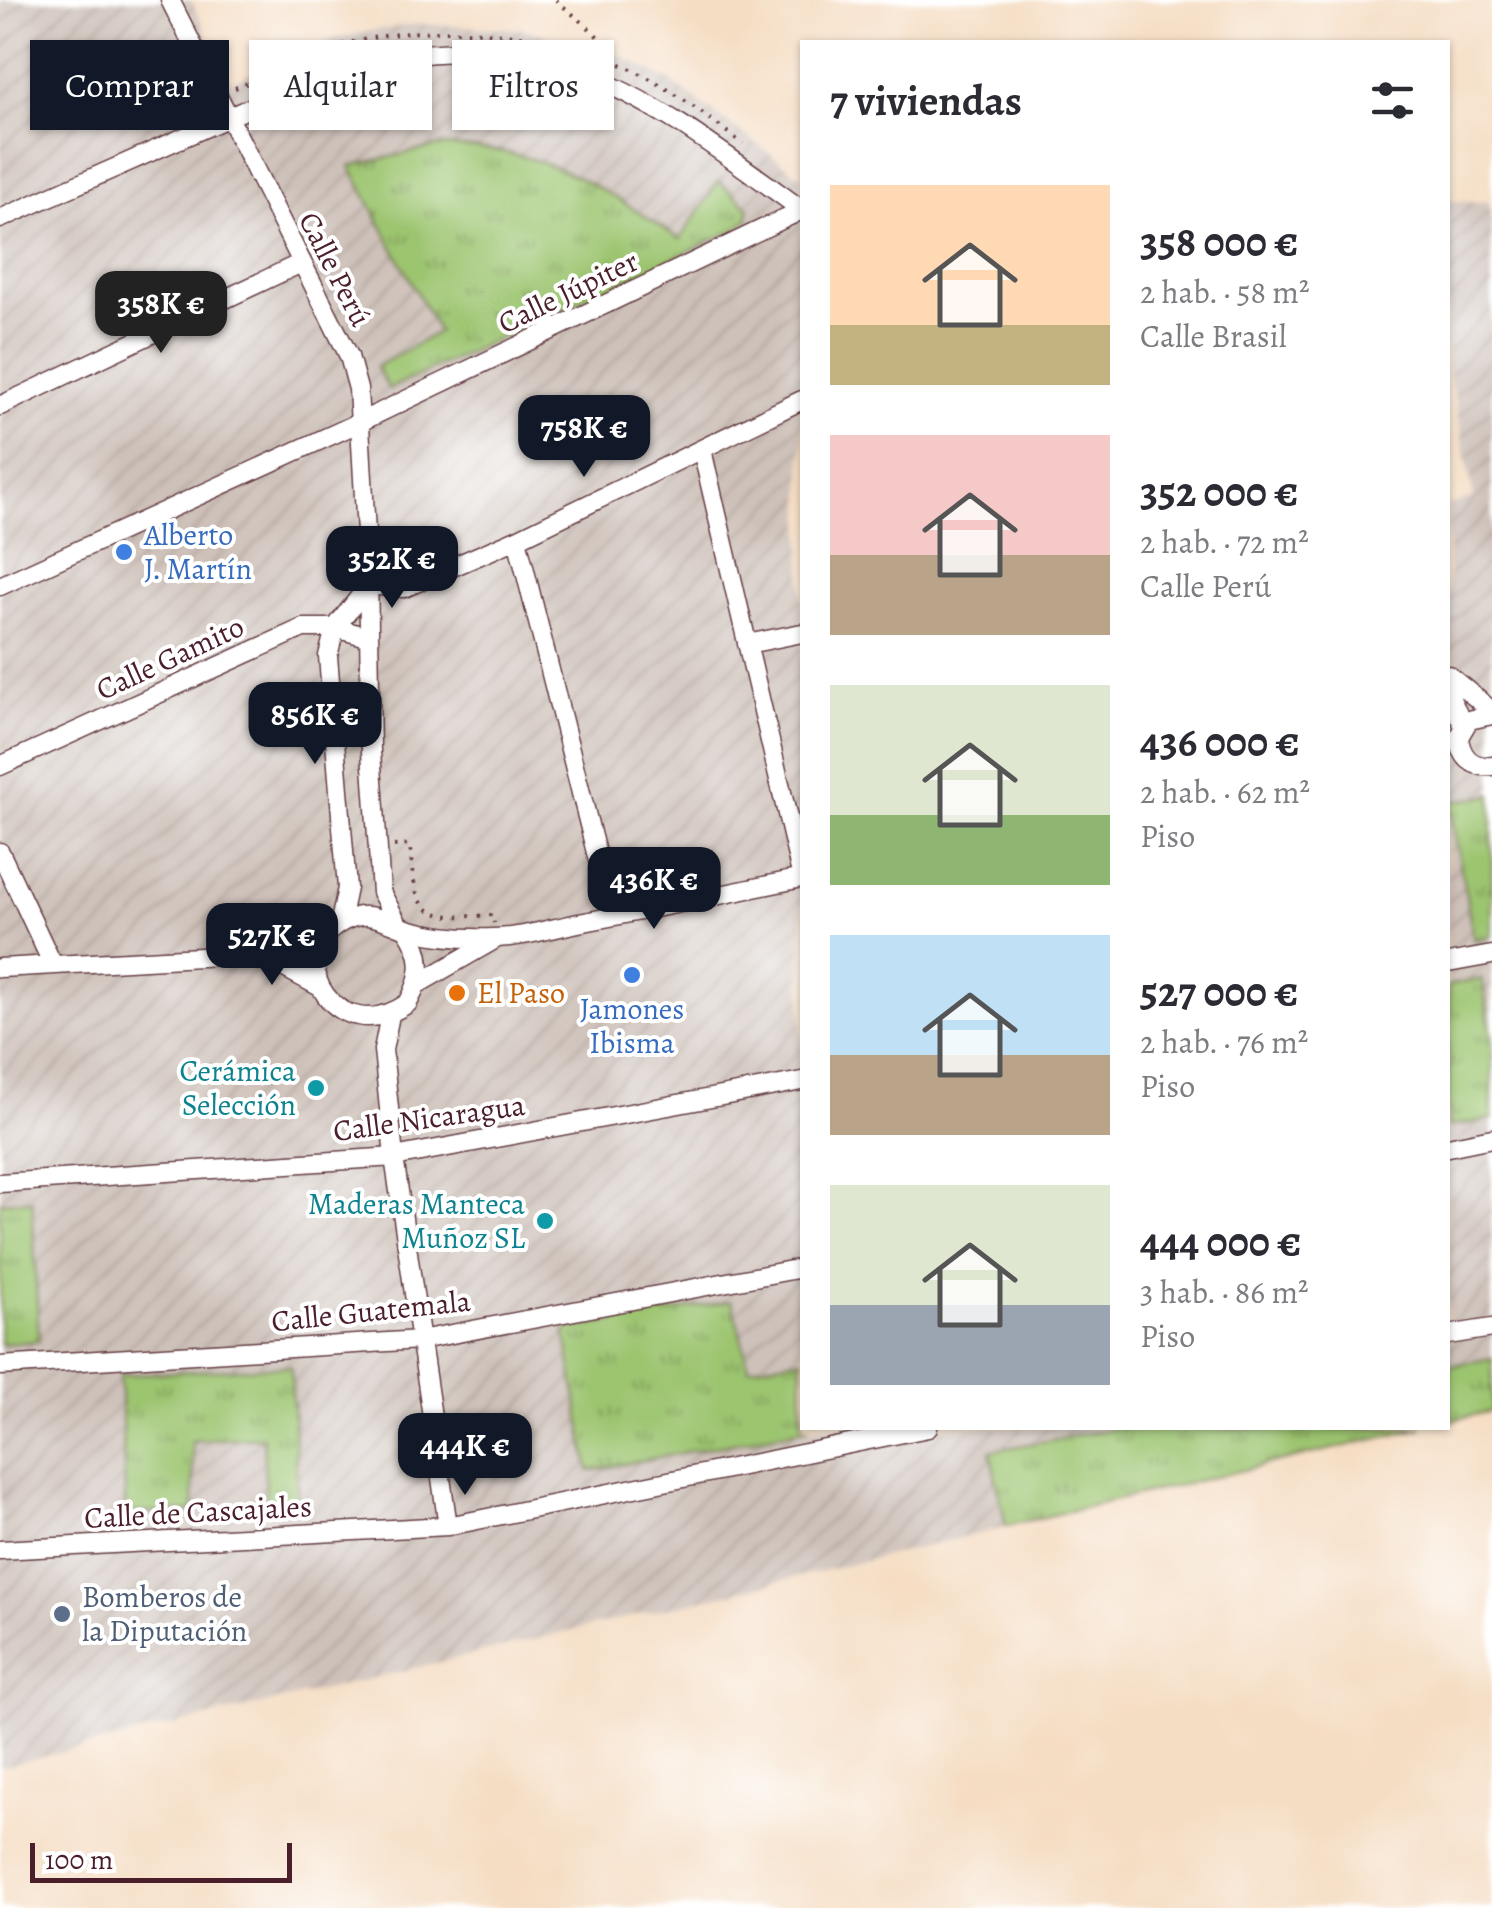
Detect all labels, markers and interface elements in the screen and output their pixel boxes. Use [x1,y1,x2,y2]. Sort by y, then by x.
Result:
chip: Comprar [30,40,229,130]
chip: Alquilar [249,40,432,130]
chip: Filtros [452,40,614,130]
text: 7 viviendas [830,72,1022,129]
icon: filters [1365,73,1420,128]
street label: Calle Perú [289,205,381,334]
text: 358 000 € [1140,213,1298,270]
icon: home [910,225,1030,345]
street label: Calle Júpiter [491,241,645,343]
text: 2 hab. · 58 m² [1140,270,1309,314]
pin: 358K € [80,271,242,356]
text: 358K € [117,281,205,325]
text: Calle Brasil [1140,314,1287,358]
pin: 758K € [503,395,665,480]
text: 758K € [540,405,628,449]
text: 352 000 € [1140,463,1298,520]
icon: home [910,475,1030,595]
place label: Alberto J. Martín [143,515,252,589]
text: 2 hab. · 72 m² [1140,520,1309,564]
pin: 352K € [311,526,473,611]
text: 352K € [348,536,436,580]
marker: Alberto J. Martín [113,541,135,563]
text: Calle Perú [1140,564,1271,608]
street label: Calle Gamito [90,606,250,710]
pin: 856K € [234,682,396,767]
text: 856K € [271,692,359,736]
text: 436 000 € [1140,713,1300,770]
icon: home [910,725,1030,845]
text: 2 hab. · 62 m² [1140,770,1310,814]
text: Piso [1140,814,1195,858]
pin: 436K € [573,847,735,932]
text: 436K € [610,857,698,901]
pin: 527K € [191,903,353,988]
text: 527K € [228,913,316,957]
text: 527 000 € [1140,963,1298,1020]
marker: Jamones Ibisma [621,964,643,986]
place label: El Paso [477,973,565,1013]
icon: home [910,975,1030,1095]
marker: El Paso [446,982,468,1004]
place label: Jamones Ibisma [580,989,684,1063]
text: 2 hab. · 76 m² [1140,1020,1308,1064]
place label: Cerámica Selección [179,1051,296,1125]
text: Piso [1140,1064,1195,1108]
marker: Cerámica Selección [305,1077,327,1099]
street label: Calle Nicaragua [330,1085,528,1151]
place label: Maderas Manteca Muñoz SL [308,1184,526,1258]
marker: Maderas Manteca Muñoz SL [534,1210,556,1232]
text: 444 000 € [1140,1213,1301,1270]
icon: home [910,1225,1030,1345]
text: 3 hab. · 86 m² [1140,1270,1309,1314]
street label: Calle Guatemala [269,1281,473,1341]
text: Piso [1140,1314,1195,1358]
pin: 444K € [384,1413,546,1498]
text: 444K € [420,1423,510,1467]
street label: Calle de Cascajales [83,1486,313,1538]
place label: Bomberos de la Diputación [82,1577,247,1651]
marker: Bomberos de la Diputación [51,1603,73,1625]
scale bar [30,1838,292,1882]
text: 100 m [45,1841,113,1879]

